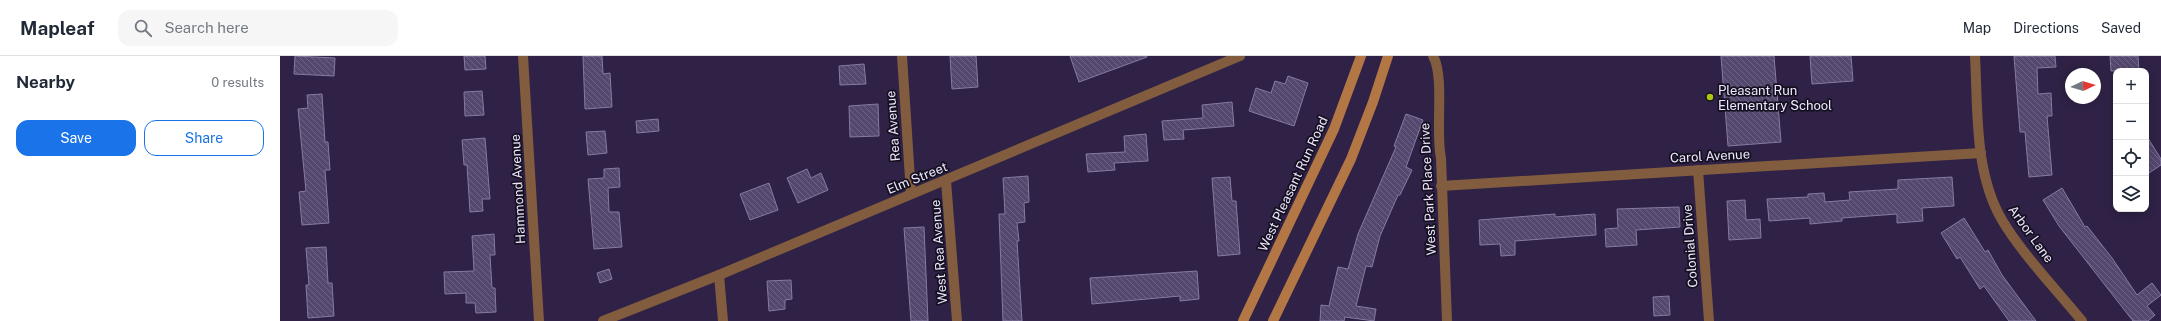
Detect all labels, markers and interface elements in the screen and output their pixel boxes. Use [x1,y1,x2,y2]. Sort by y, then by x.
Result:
search box [118,10,398,46]
text: Mapleaf [20,17,94,39]
icon: search [132,17,154,39]
text: Search here [164,19,249,36]
text: Map [1963,20,1991,36]
text: Directions [2013,20,2079,36]
text: Saved [2101,20,2141,36]
north arrow [2065,68,2101,104]
map controls [2113,68,2149,212]
button: + [2113,68,2149,104]
text: Nearby [16,72,75,92]
text: 0 results [211,75,264,90]
place label: Pleasant Run Elementary School [1718,83,1832,113]
street label: Rea Avenue [883,90,903,162]
marker: Pleasant Run Elementary School [1705,92,1715,102]
button: − [2113,104,2149,140]
street label: West Pleasant Run Road [1255,114,1331,254]
button: Save [16,120,136,156]
button: Share [144,120,264,156]
street label: West Park Place Drive [1417,122,1439,256]
street label: Hammond Avenue [508,134,528,244]
button: locate [2113,140,2149,176]
street label: Carol Avenue [1670,146,1750,166]
street label: Elm Street [884,159,950,197]
button: layers [2113,176,2149,212]
street label: West Rea Avenue [928,199,950,305]
street label: Arbor Lane [2005,202,2057,266]
street label: Colonial Drive [1680,204,1700,288]

